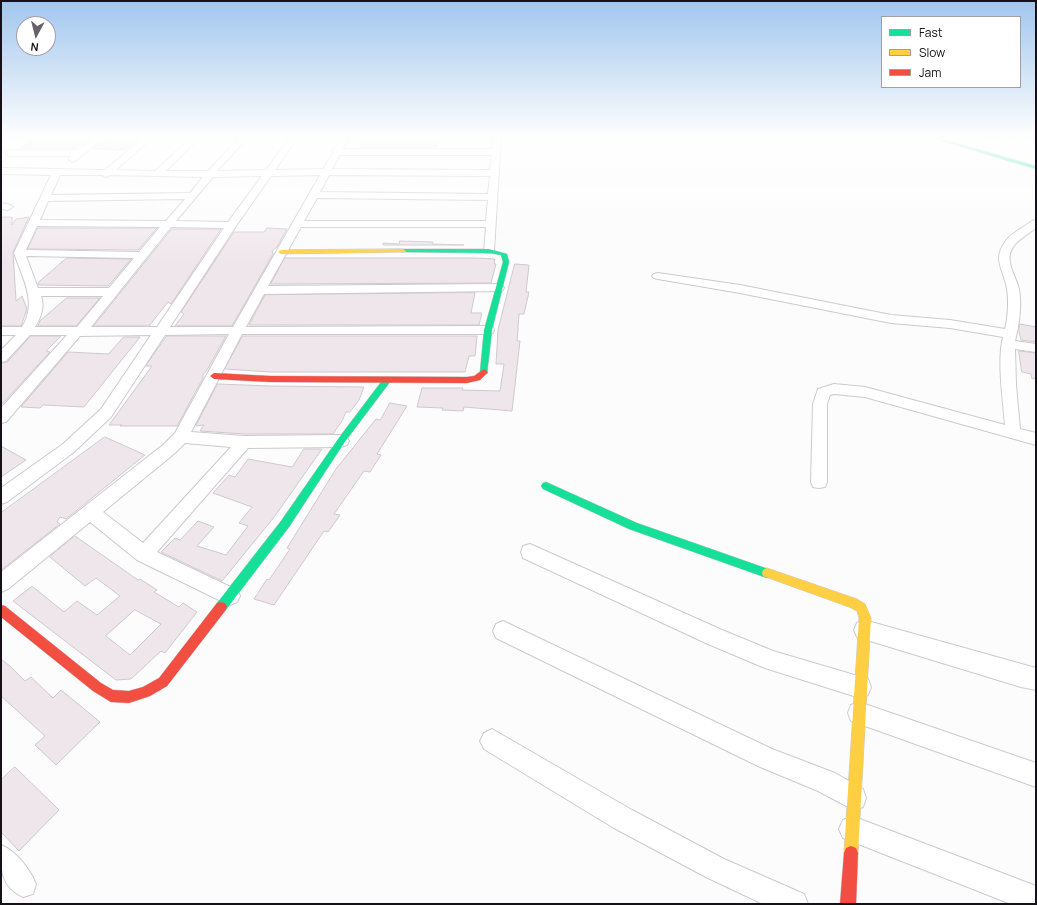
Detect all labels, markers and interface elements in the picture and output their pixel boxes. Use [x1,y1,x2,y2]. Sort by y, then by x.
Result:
north arrow [16,16,56,56]
legend [881,16,1021,88]
text: Fast [919,24,943,41]
text: N [30,39,39,55]
text: Slow [919,44,945,61]
text: Jam [919,64,941,81]

